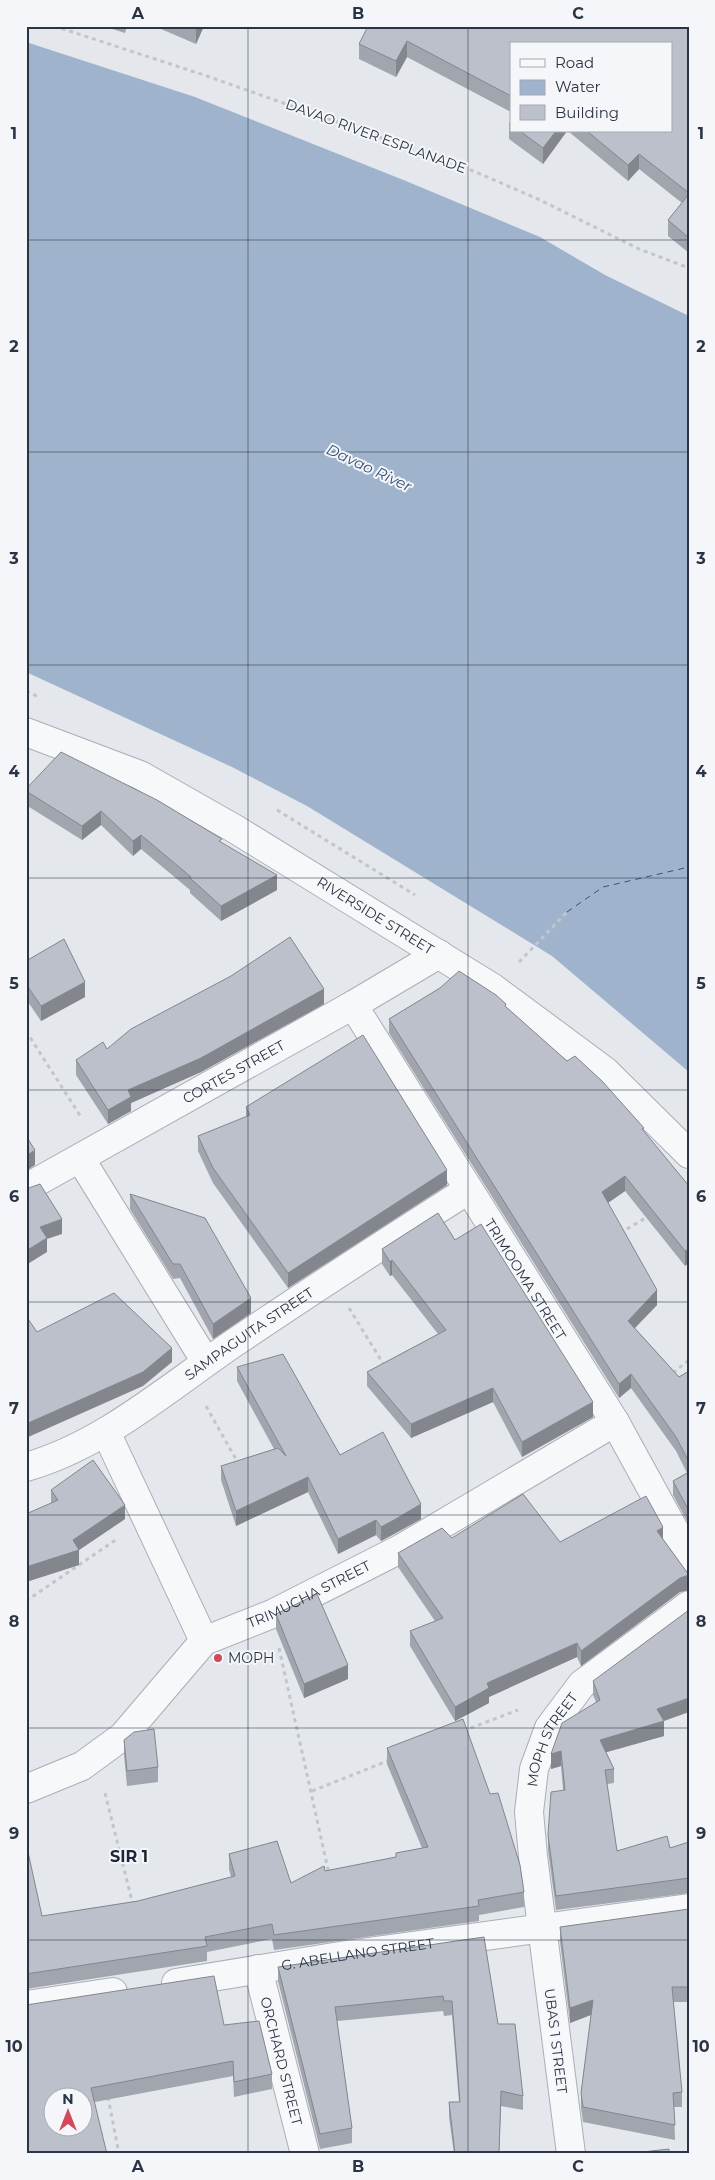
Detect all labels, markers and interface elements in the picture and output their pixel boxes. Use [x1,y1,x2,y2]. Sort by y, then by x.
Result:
text: A [131,4,145,23]
text: B [352,4,364,23]
text: C [572,4,584,23]
legend [510,42,672,132]
text: Road [555,53,594,72]
text: Water [555,77,601,96]
street label: DAVAO RIVER ESPLANADE [283,95,469,177]
text: Building [555,103,619,122]
text: 1 [11,124,17,143]
text: 1 [698,124,704,143]
text: 2 [9,337,19,356]
text: 2 [696,337,706,356]
water label: Davao River [324,440,416,496]
text: 3 [8,549,19,568]
text: 3 [695,549,706,568]
text: 4 [8,762,20,781]
text: 4 [695,762,707,781]
street label: RIVERSIDE STREET [314,873,437,958]
text: 5 [9,974,19,993]
text: 5 [696,974,706,993]
street label: CORTES STREET [179,1036,288,1108]
text: 6 [9,1187,19,1206]
text: 6 [696,1187,706,1206]
street label: TRIMOOMA STREET [481,1215,570,1343]
street label: SAMPAGUITA STREET [181,1283,317,1384]
text: 7 [9,1399,19,1418]
text: 7 [696,1399,706,1418]
street label: TRIMUCHA STREET [244,1556,374,1632]
text: 8 [9,1612,19,1631]
text: 8 [696,1612,706,1631]
place label: MOPH [228,1649,274,1667]
marker: MOPH [212,1652,224,1664]
street label: MOPH STREET [523,1689,582,1788]
text: 9 [9,1824,19,1843]
text: 9 [696,1824,706,1843]
district label: SIR 1 [110,1847,148,1866]
street label: G. ABELLANO STREET [280,1934,435,1975]
street label: UBAS 1 STREET [541,1987,571,2095]
street label: ORCHARD STREET [256,1995,306,2127]
text: 10 [5,2037,23,2056]
text: 10 [692,2037,710,2056]
north arrow [42,2088,92,2138]
text: N [62,2090,74,2108]
text: A [131,2157,145,2176]
text: B [352,2157,364,2176]
text: C [572,2157,584,2176]

